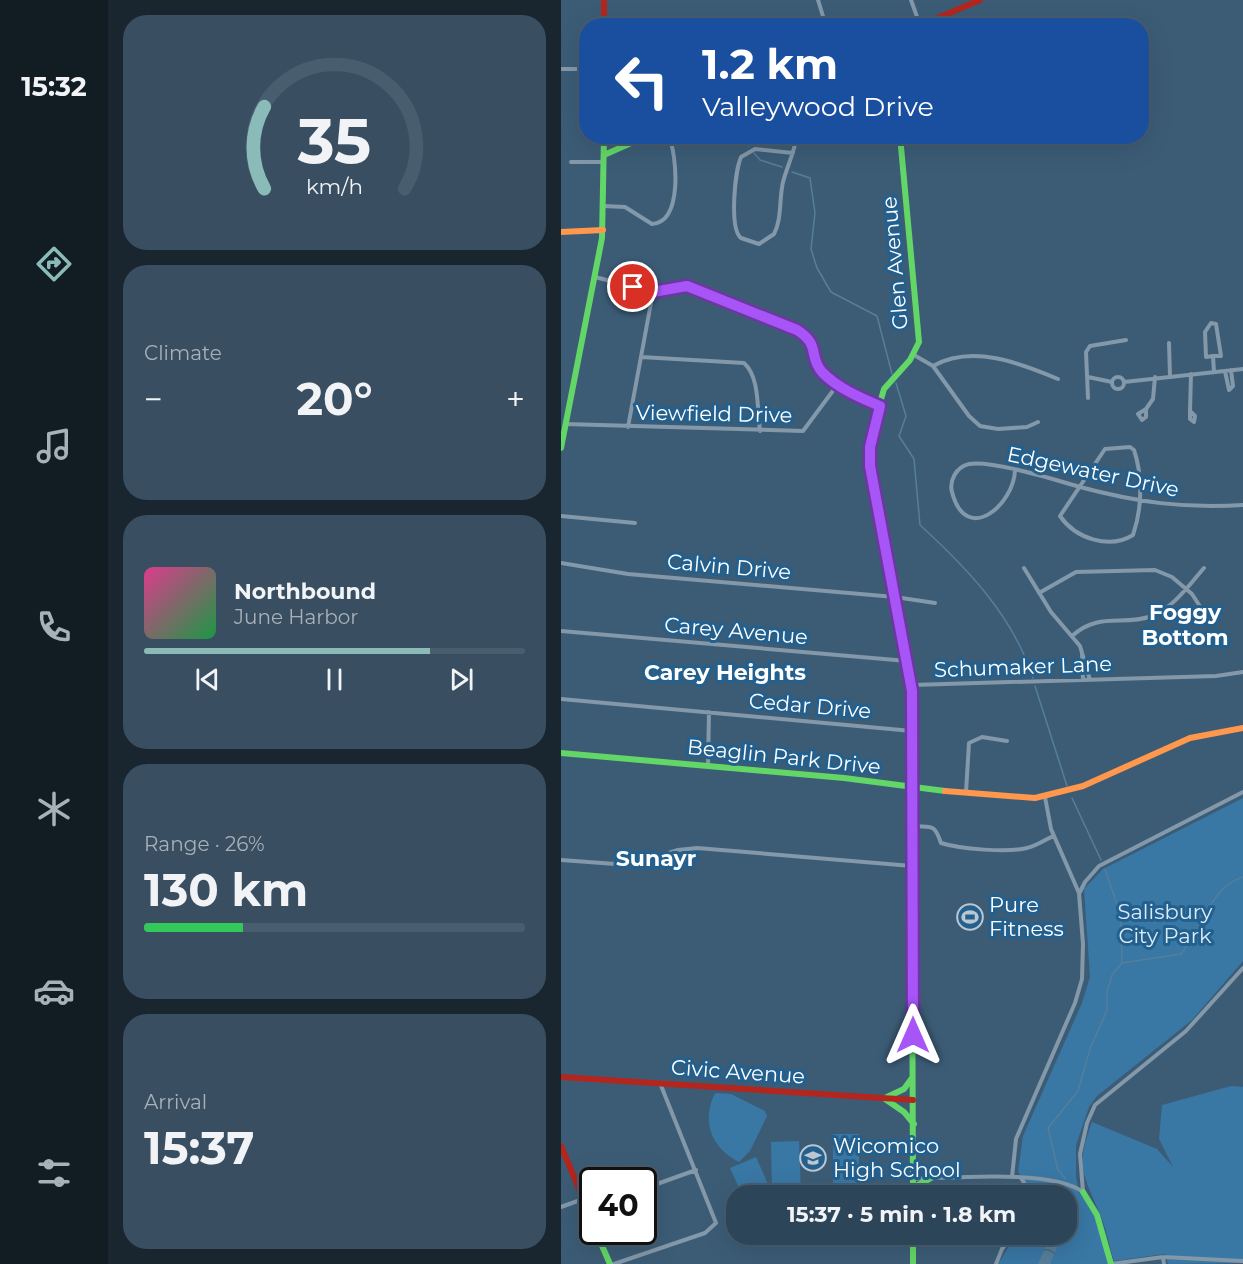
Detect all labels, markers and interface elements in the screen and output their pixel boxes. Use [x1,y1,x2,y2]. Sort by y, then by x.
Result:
text: 1.2 km [702,38,838,90]
icon: left [603,42,681,120]
text: 15:32 [21,70,87,103]
text: Valleywood Drive [702,90,934,123]
text: 35 [297,104,371,180]
text: km/h [306,174,363,200]
street label: Glen Avenue [876,195,913,331]
icon: directions [33,243,75,285]
pin [607,261,658,312]
icon: arrive [616,270,649,303]
text: Climate [144,341,222,365]
text: 20° [297,371,372,426]
text: − [144,379,163,419]
text: + [506,379,525,419]
street label: Viewfield Drive [635,400,793,427]
icon: music [33,425,75,467]
street label: Edgewater Drive [1005,441,1181,502]
street label: Calvin Drive [666,549,792,584]
text: Northbound [234,578,376,605]
district label: Foggy Bottom [1141,599,1229,651]
text: June Harbor [234,605,358,629]
icon: phone [33,606,75,648]
street label: Carey Avenue [663,612,809,649]
street label: Schumaker Lane [934,651,1112,682]
district label: Carey Heights [644,659,806,686]
icon: previous [191,663,224,696]
icon: pause [318,663,351,696]
icon: next [445,663,478,696]
street label: Cedar Drive [748,688,872,723]
street label: Beaglin Park Drive [686,734,882,779]
icon: climate [33,788,75,830]
text: Range · 26% [144,832,265,856]
district label: Sunayr [616,845,696,872]
text: 130 km [144,862,308,917]
place label: Pure Fitness [989,892,1064,941]
park label: Salisbury City Park [1118,899,1213,948]
sports icon: Pure Fitness [955,902,985,932]
icon: car [33,970,75,1012]
position arrow [881,1003,945,1067]
street label: Civic Avenue [670,1054,806,1089]
text: Arrival [144,1090,207,1114]
text: 15:37 [144,1120,254,1175]
place label: Wicomico High School [833,1133,961,1182]
school or university icon: Wicomico High School [798,1143,828,1173]
icon: filters [33,1152,75,1194]
speed limit sign: 40 [579,1167,657,1245]
text: 15:37 · 5 min · 1.8 km [787,1201,1016,1228]

